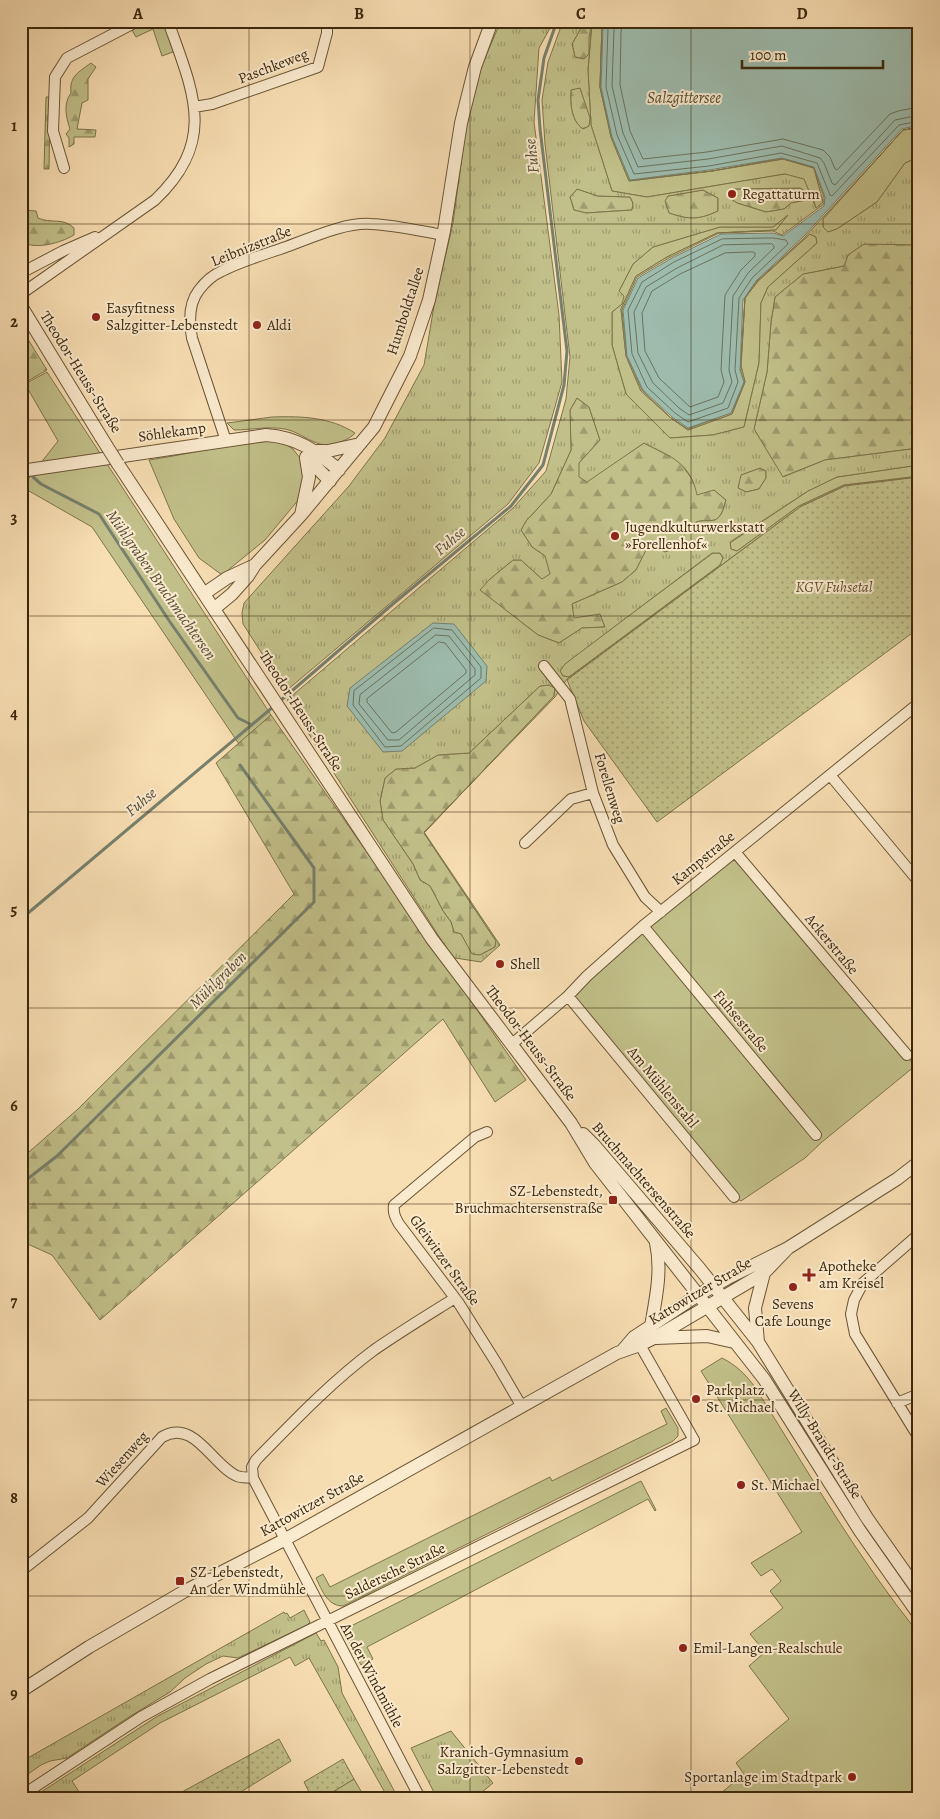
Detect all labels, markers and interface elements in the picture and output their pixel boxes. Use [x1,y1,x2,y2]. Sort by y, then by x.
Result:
text: A [132,3,144,25]
text: B [354,3,364,25]
text: C [576,3,586,25]
text: D [796,3,808,25]
scale bar [742,38,884,70]
street label: Paschkeweg [235,43,311,89]
text: 100 m [750,45,787,65]
water label: Salzgittersee [647,87,721,109]
text: 1 [11,115,17,137]
water label: Fuhse [519,137,545,174]
place label: Regattaturm [742,184,820,204]
marker: Regattaturm [726,188,738,200]
street label: Leibnizstraße [208,221,294,271]
street label: Humboldtallee [381,264,429,358]
place label: Easyfitness Salzgitter-Lebenstedt [106,298,238,335]
street label: Theodor-Heuss-Straße [35,307,127,437]
text: 2 [10,311,18,333]
marker: Easyfitness Salzgitter-Lebenstedt [90,311,102,323]
place label: Aldi [266,315,291,335]
marker: Aldi [251,319,263,331]
street label: Söhlekamp [137,417,207,447]
water label: Mühlgraben Bruchmachtersen [101,505,221,665]
text: 3 [11,507,18,529]
place label: Jugendkulturwerkstatt »Forellenhof« [625,517,765,554]
water label: Fuhse [430,521,471,561]
marker: Jugendkulturwerkstatt »Forellenhof« [609,530,621,542]
park label: KGV Fuhsetal [796,577,873,597]
street label: Theodor-Heuss-Straße [255,647,348,775]
text: 4 [10,703,18,725]
street label: Forellenweg [590,750,630,826]
water label: Fuhse [121,782,162,822]
street label: Kampstraße [667,826,739,890]
text: 5 [11,899,18,921]
street label: Ackerstraße [800,909,864,979]
water label: Mühlgraben [184,946,252,1014]
place label: Shell [510,954,540,974]
marker: Shell [494,958,506,970]
street label: Theodor-Heuss-Straße [481,981,581,1105]
street label: Fuhsestraße [709,986,773,1057]
street label: Am Mühlenstahl [622,1041,703,1132]
text: 6 [10,1095,18,1117]
street label: Bruchmachtersenstraße [588,1117,700,1243]
place label: SZ-Lebenstedt, Bruchmachtersenstraße [455,1181,603,1218]
marker: SZ-Lebenstedt, Bruchmachtersenstraße [607,1194,619,1206]
street label: Gleiwitzer Straße [405,1211,485,1310]
street label: Kattowitzer Straße [645,1252,755,1330]
place label: Apotheke am Kreisel [818,1256,884,1293]
marker: Apotheke am Kreisel [803,1269,815,1281]
marker: Sevens Cafe Lounge [787,1281,799,1293]
text: 7 [11,1291,18,1313]
place label: Sevens Cafe Lounge [755,1294,831,1331]
place label: Parkplatz St. Michael [706,1380,775,1417]
street label: Willy-Brandt-Straße [783,1385,867,1503]
marker: Parkplatz St. Michael [690,1393,702,1405]
street label: Wiesenweg [91,1426,153,1492]
street label: Kattowitzer Straße [256,1467,368,1541]
place label: St. Michael [751,1475,820,1495]
marker: St. Michael [735,1479,747,1491]
text: 8 [10,1487,18,1509]
street label: Saldersche Straße [341,1538,449,1604]
place label: SZ-Lebenstedt, An der Windmühle [189,1562,306,1599]
marker: SZ-Lebenstedt, An der Windmühle [174,1575,186,1587]
street label: An der Windmühle [335,1618,408,1731]
place label: Emil-Langen-Realschule [693,1638,843,1658]
marker: Emil-Langen-Realschule [677,1642,689,1654]
text: 9 [10,1683,18,1705]
place label: Kranich-Gymnasium Salzgitter-Lebenstedt [437,1742,570,1779]
marker: Kranich-Gymnasium Salzgitter-Lebenstedt [573,1755,585,1767]
place label: Sportanlage im Stadtpark [684,1767,843,1787]
marker: Sportanlage im Stadtpark [846,1771,858,1783]

